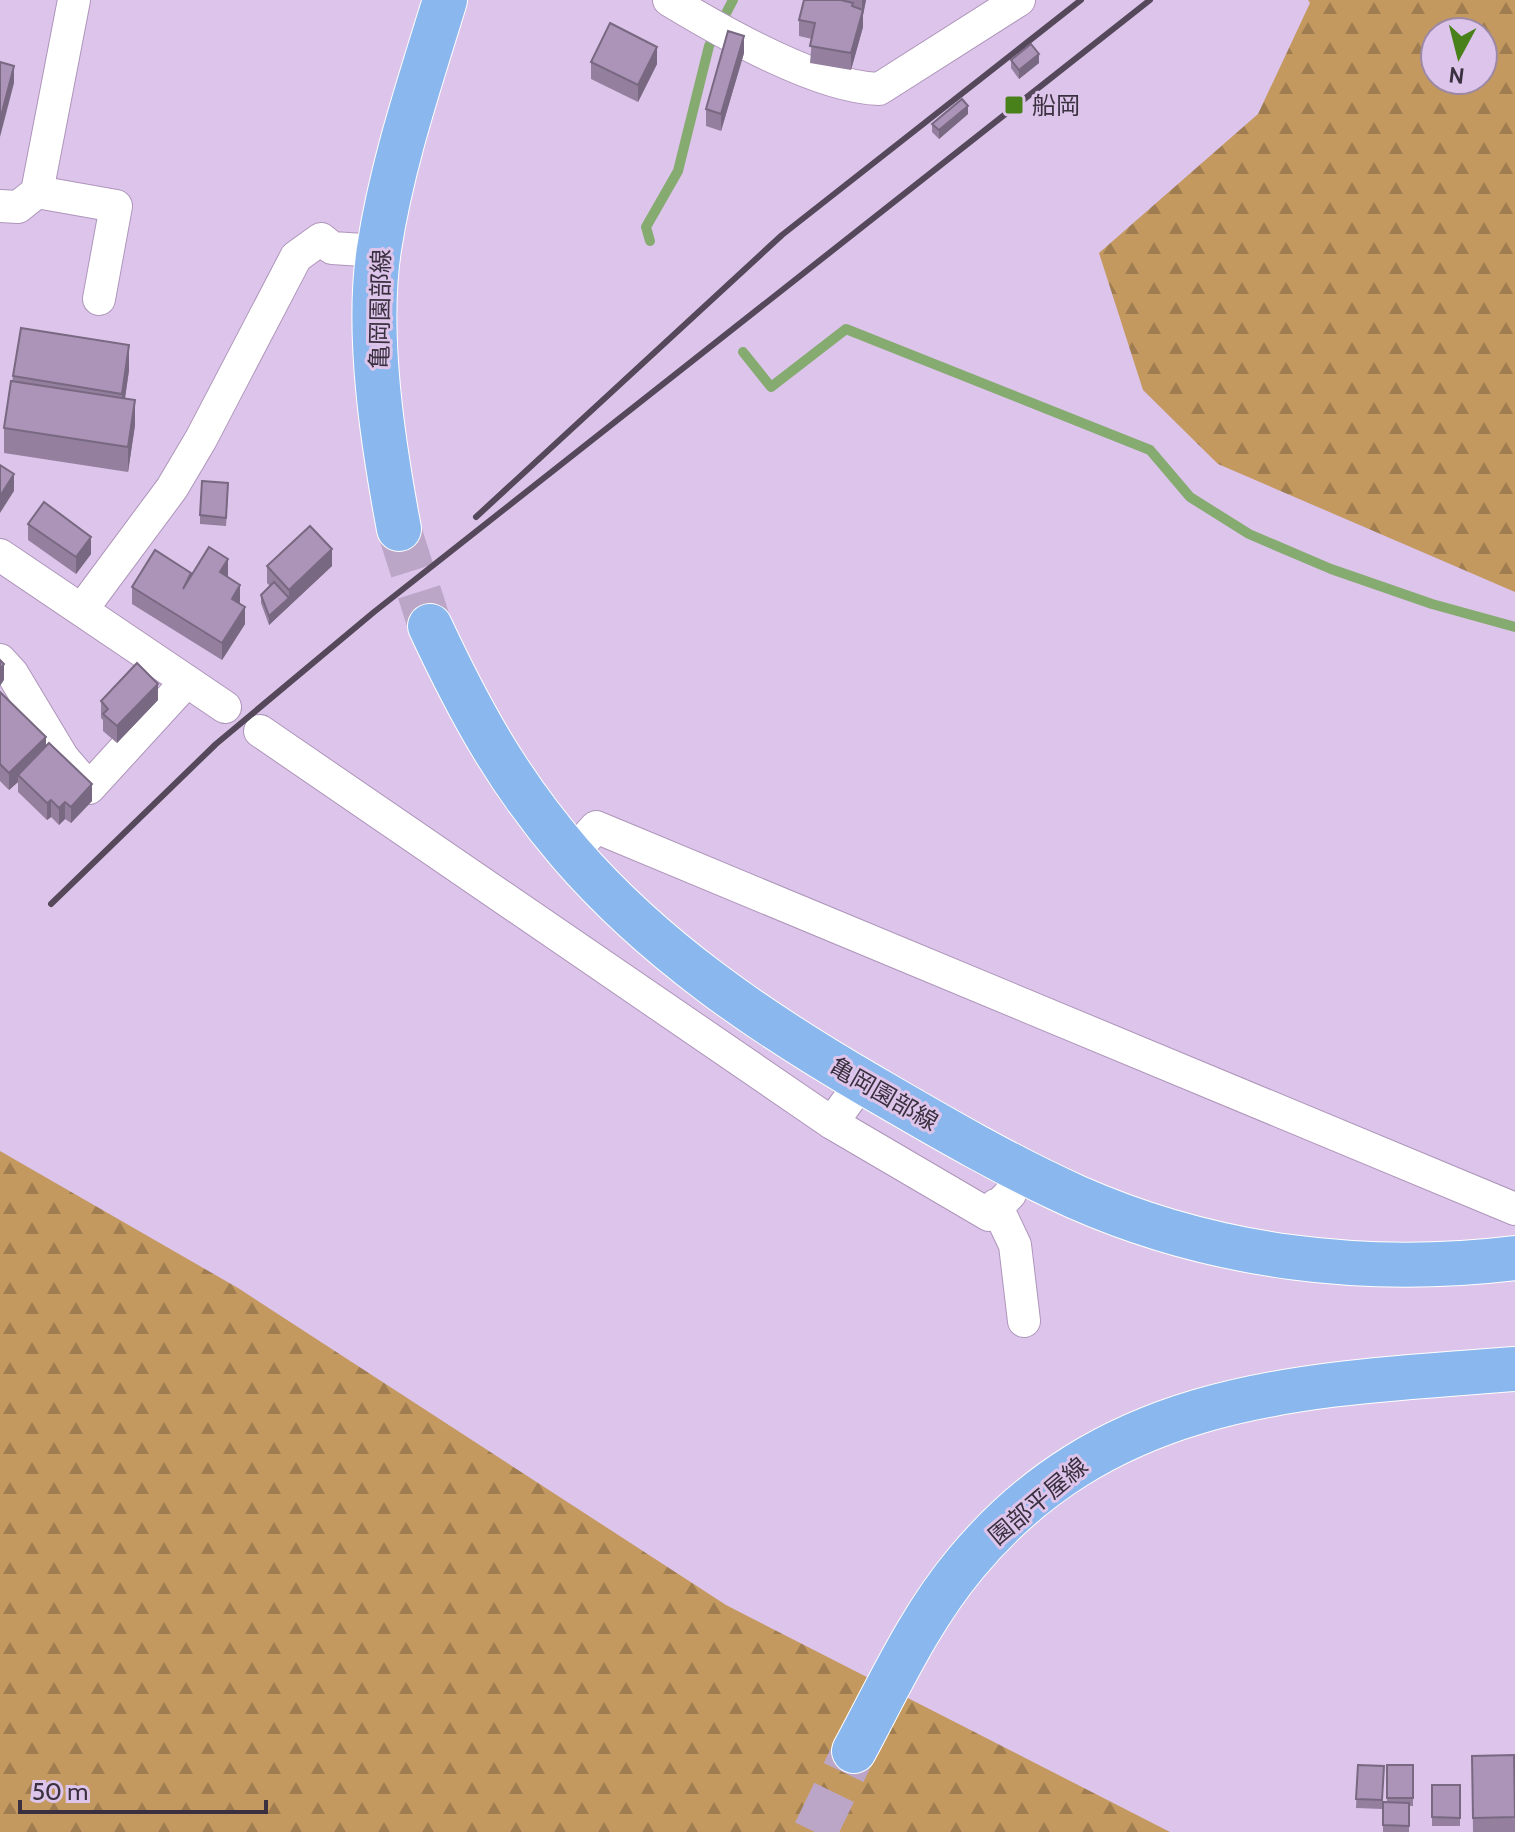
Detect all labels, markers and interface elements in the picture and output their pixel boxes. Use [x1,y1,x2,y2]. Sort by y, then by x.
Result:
north arrow [1419,16,1499,96]
text: N [1447,61,1466,90]
place label: 船岡 [1032,91,1080,120]
marker: 船岡 [1003,94,1025,116]
street label: 亀岡園部線 [364,249,396,369]
street label: 亀岡園部線 [825,1051,943,1137]
street label: 園部平屋線 [983,1451,1093,1551]
scale bar [20,1764,266,1814]
text: 50 m [32,1777,88,1806]

